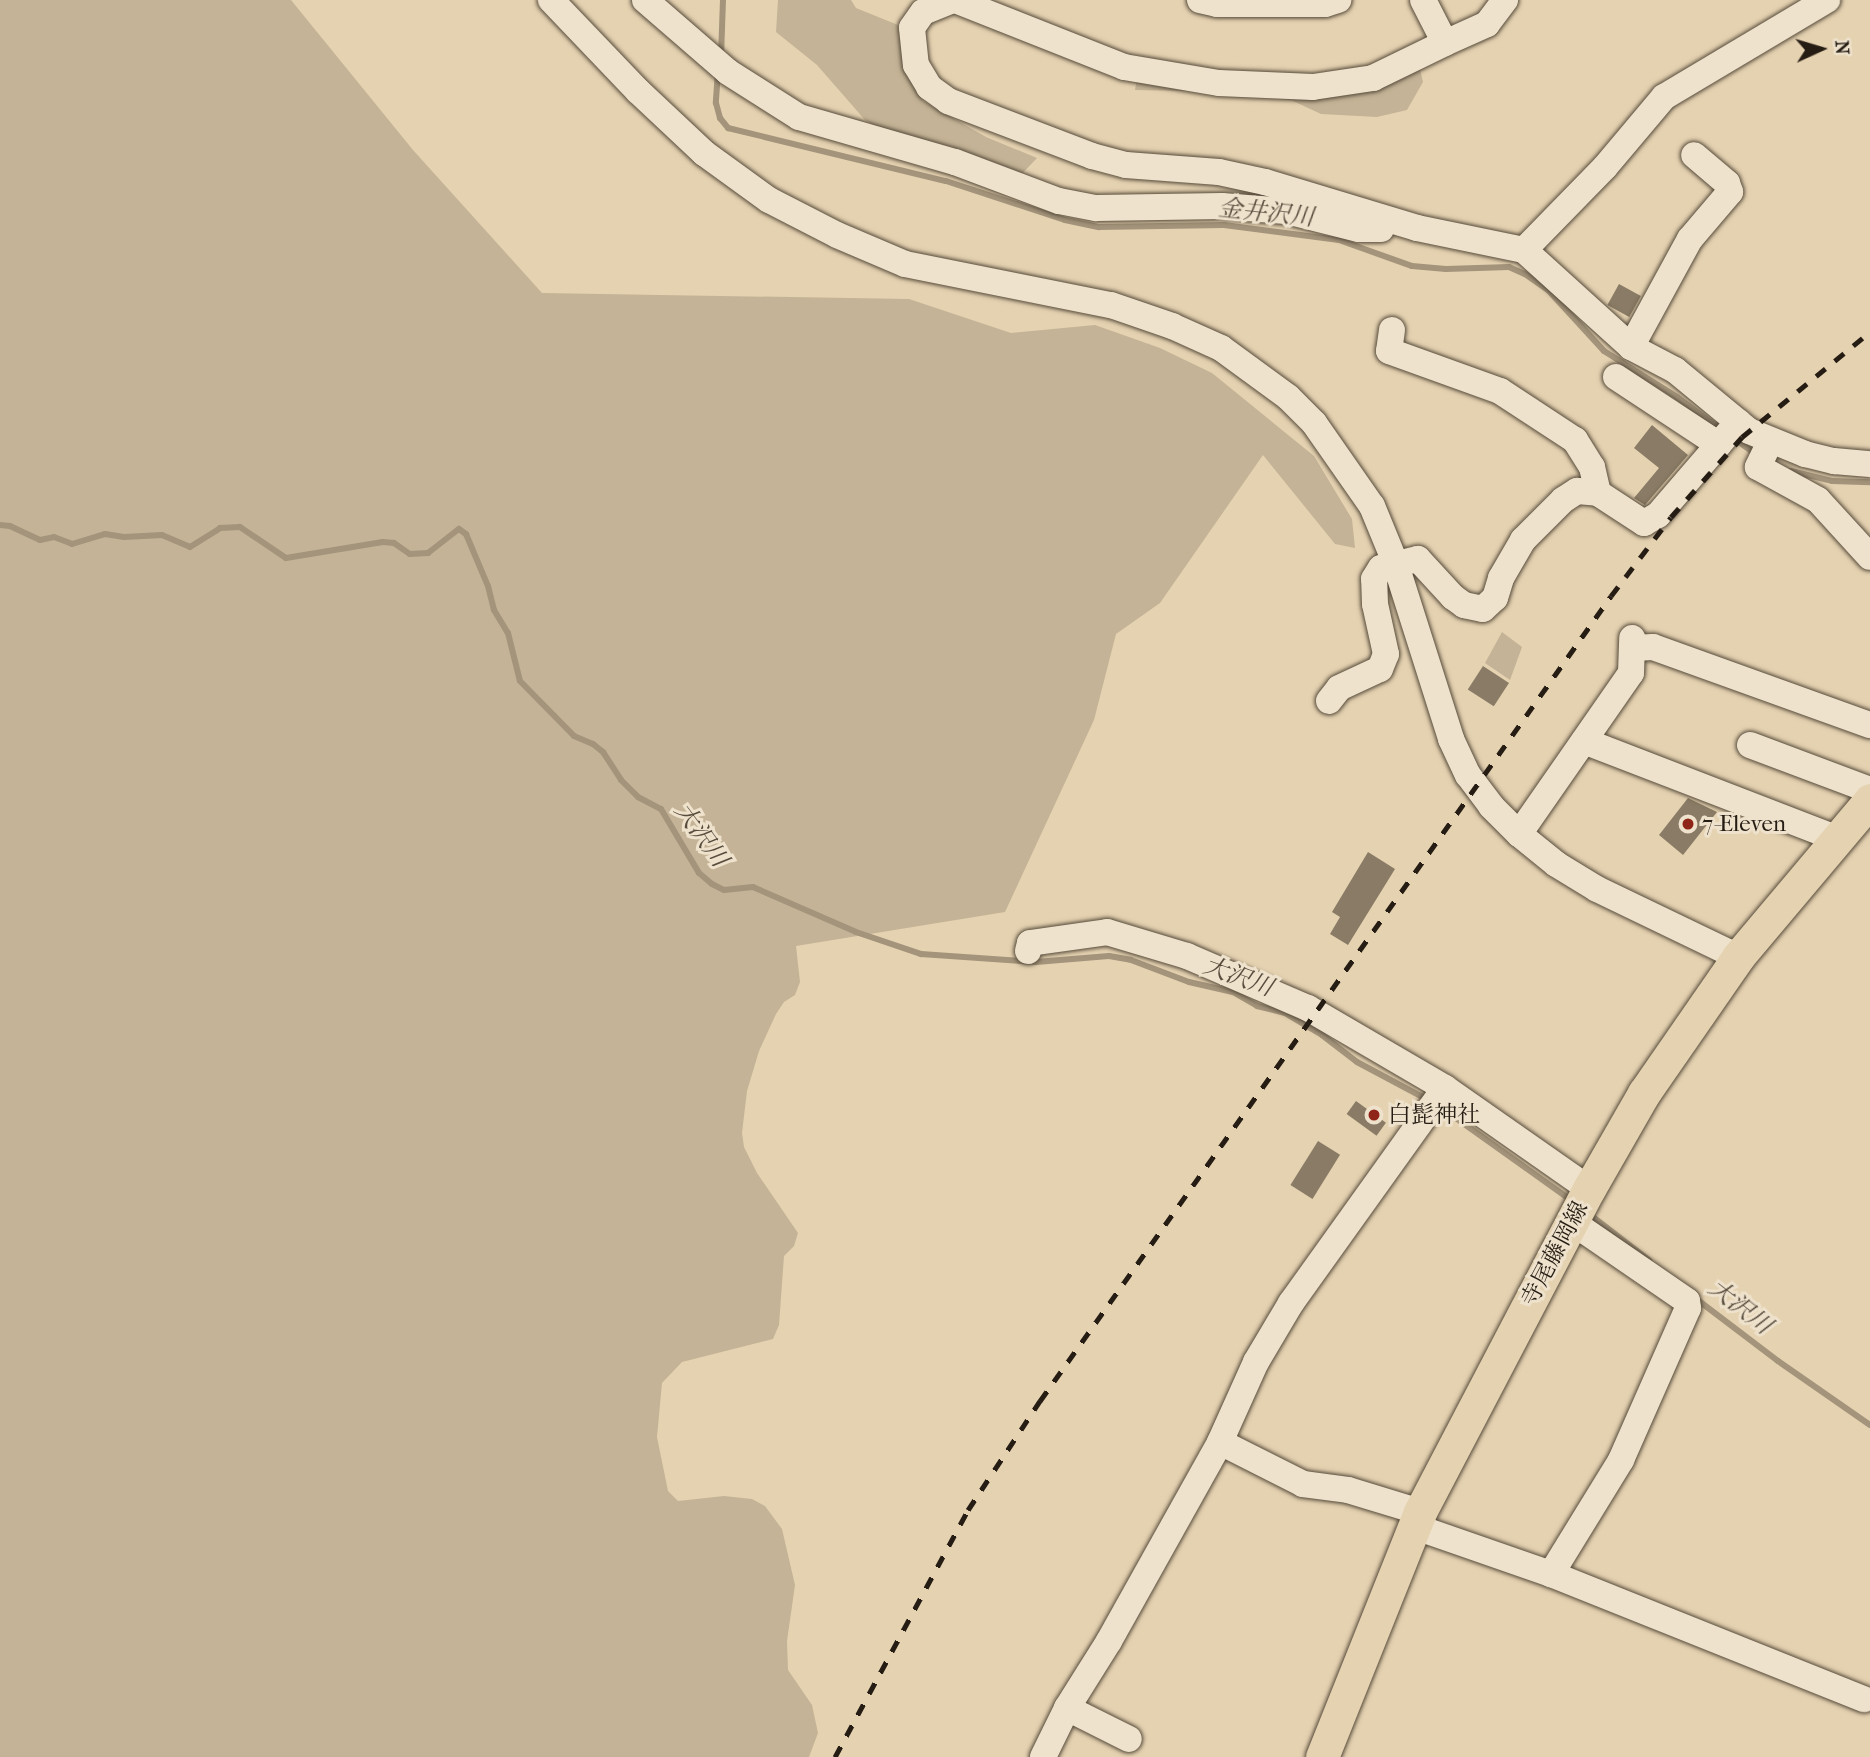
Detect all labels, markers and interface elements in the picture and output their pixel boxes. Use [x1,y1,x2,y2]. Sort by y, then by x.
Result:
north arrow [1786,14,1856,84]
text: N [1830,40,1853,55]
water label: 金井沢川 [1217,194,1315,232]
water label: 大沢川 [668,797,734,873]
place label: 7-Eleven [1702,810,1786,838]
marker: 7-Eleven [1680,816,1696,832]
water label: 大沢川 [1199,951,1277,1003]
place label: 白髭神社 [1388,1101,1480,1129]
marker: 白髭神社 [1366,1107,1382,1123]
street label: 寺尾藤岡線 [1516,1197,1594,1311]
water label: 大沢川 [1703,1273,1777,1341]

